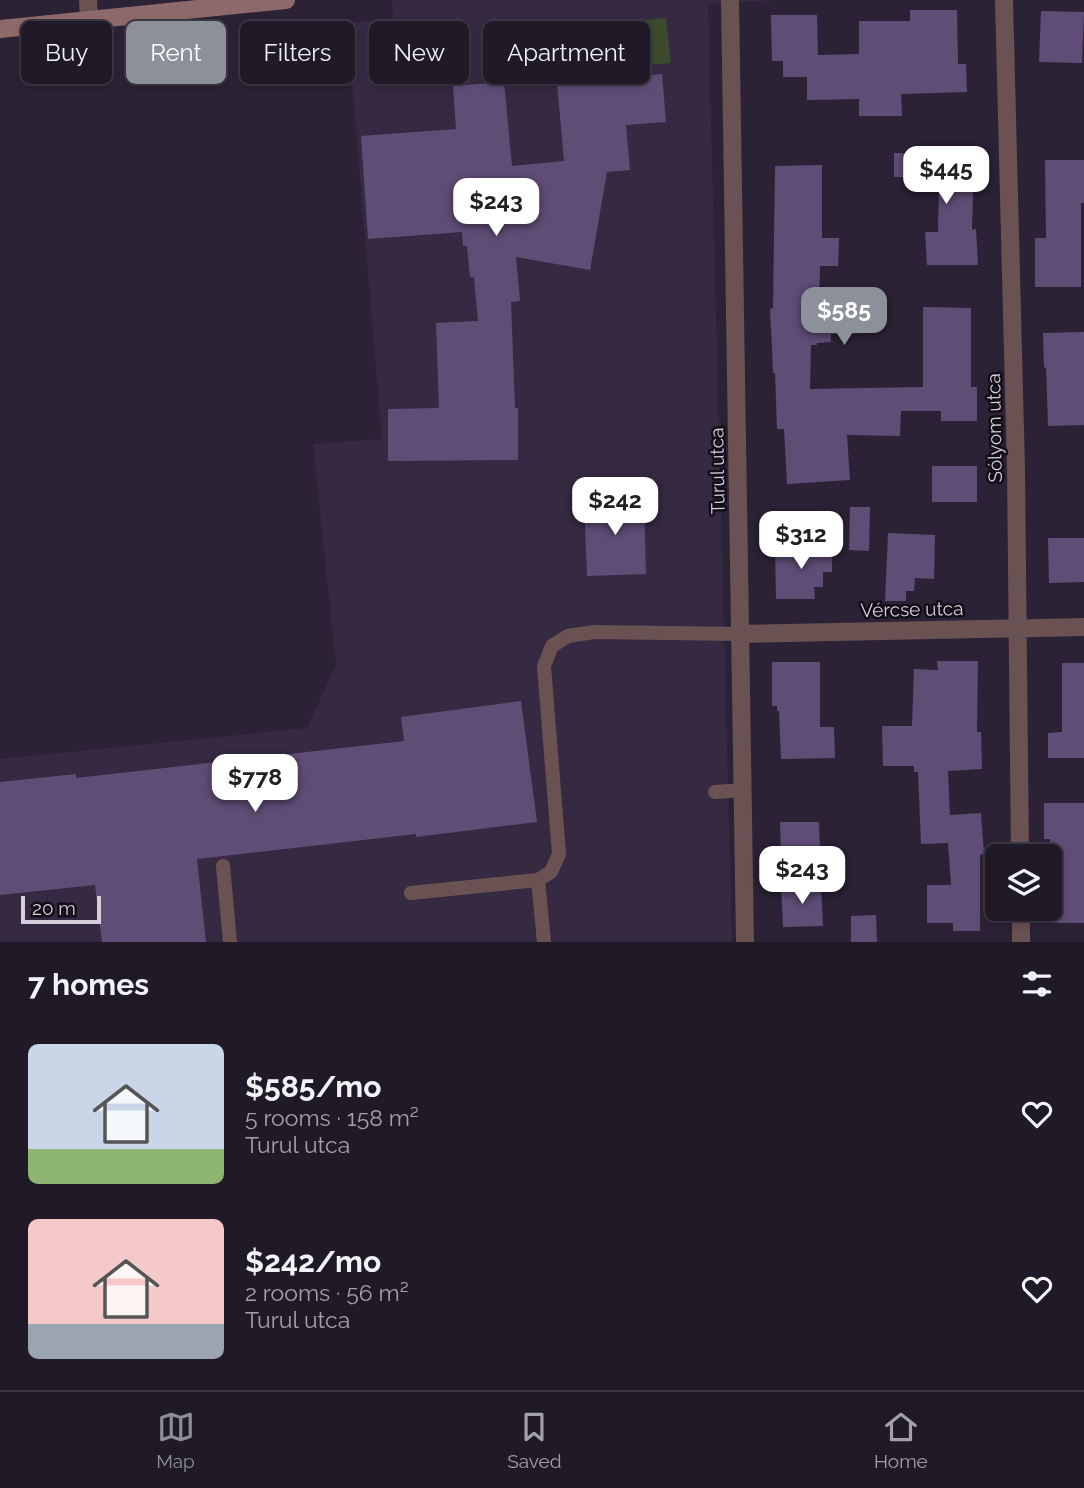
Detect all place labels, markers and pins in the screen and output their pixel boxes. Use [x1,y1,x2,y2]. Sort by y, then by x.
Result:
pin: $445 [905,146,987,206]
pin: $243 [455,178,537,238]
pin: $585 [803,288,885,347]
pin: $242 [574,477,656,537]
pin: $312 [760,512,842,571]
pin: $778 [214,754,296,814]
pin: $243 [761,846,843,906]

